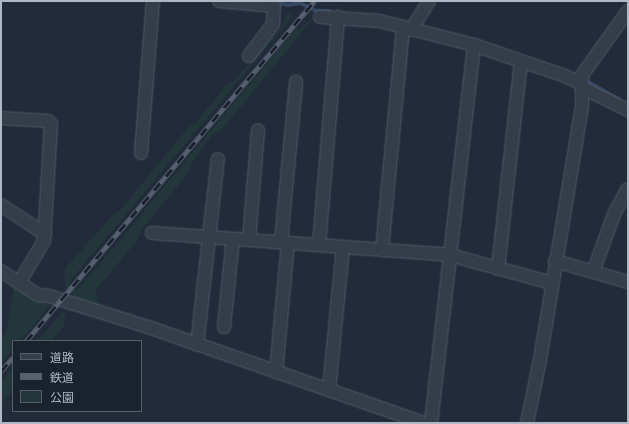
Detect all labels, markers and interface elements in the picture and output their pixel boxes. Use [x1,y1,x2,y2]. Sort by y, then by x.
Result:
legend [12,340,142,412]
text: 道路 [50,351,74,364]
text: 鉄道 [50,371,74,384]
text: 公園 [50,391,74,404]

